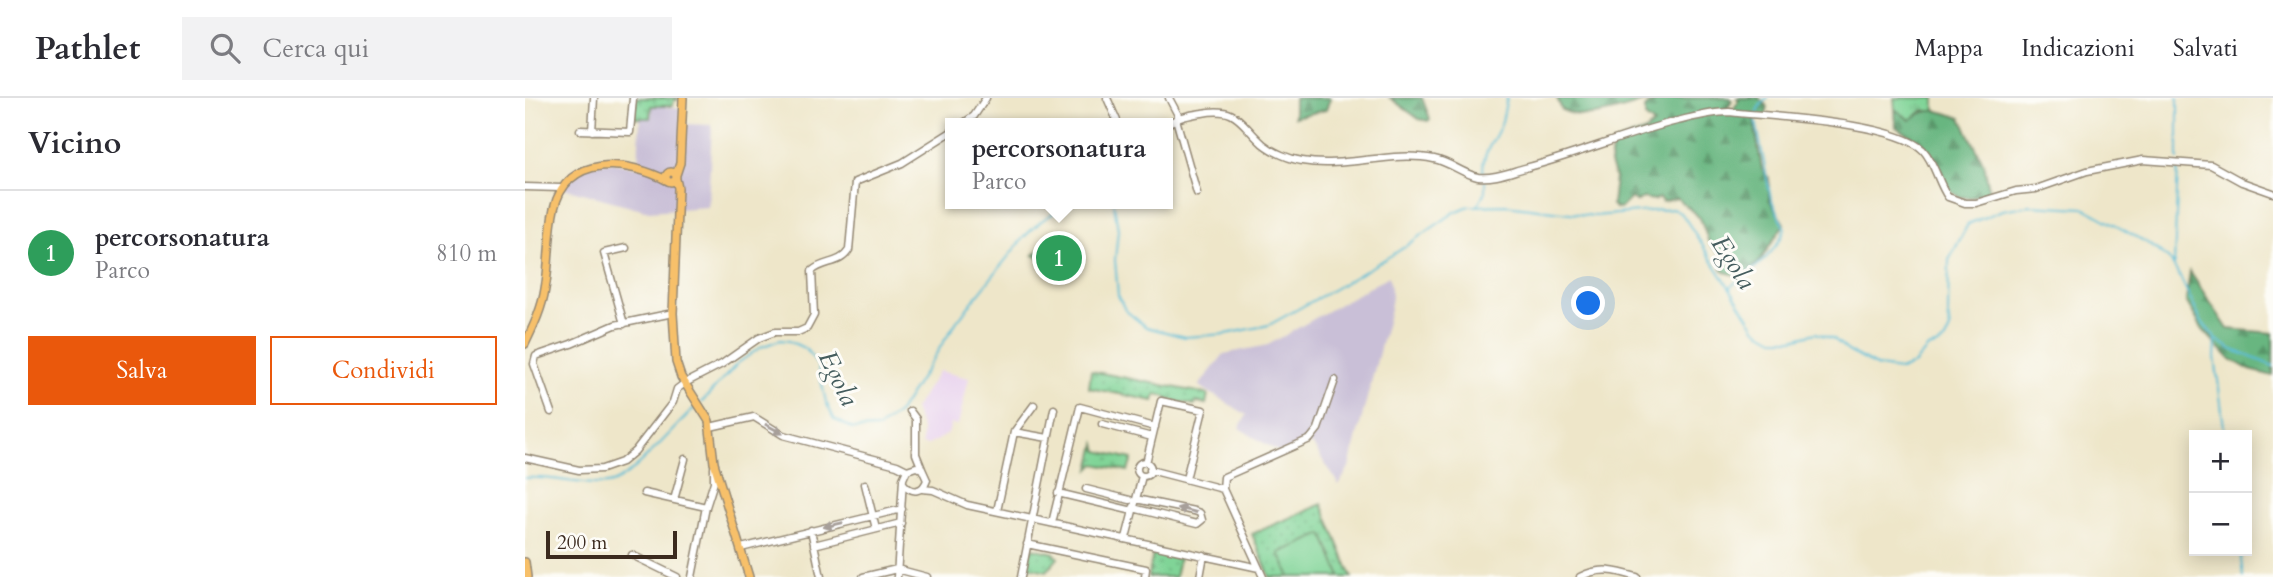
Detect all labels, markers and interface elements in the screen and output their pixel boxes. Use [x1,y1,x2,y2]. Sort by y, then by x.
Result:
search box [182,17,672,80]
text: Pathlet [35,26,140,71]
icon: search [206,29,244,67]
text: Cerca qui [262,31,369,66]
text: Mappa [1914,32,1983,65]
text: Indicazioni [2021,32,2135,65]
text: Salvati [2173,32,2238,65]
popup [945,118,1173,209]
text: Vicino [28,123,121,164]
text: percorsonatura [972,131,1146,166]
text: Parco [972,166,1027,197]
text: percorsonatura [95,220,270,255]
water label: Egola [1703,228,1764,296]
pin: 1 [1036,232,1082,284]
text: 1 [45,238,57,269]
text: 810 m [436,238,497,269]
text: Parco [95,255,150,286]
your location [1571,286,1605,320]
button: Salva [28,336,256,405]
button: Condividi [270,336,497,405]
water label: Egola [810,345,867,412]
one-way arrow [764,423,784,435]
map controls [2189,430,2252,556]
button: + [2189,430,2252,493]
button: − [2189,493,2252,556]
one-way arrow [1176,504,1198,515]
one-way arrow [821,520,843,531]
scale bar [546,528,677,560]
text: 200 m [557,530,607,556]

